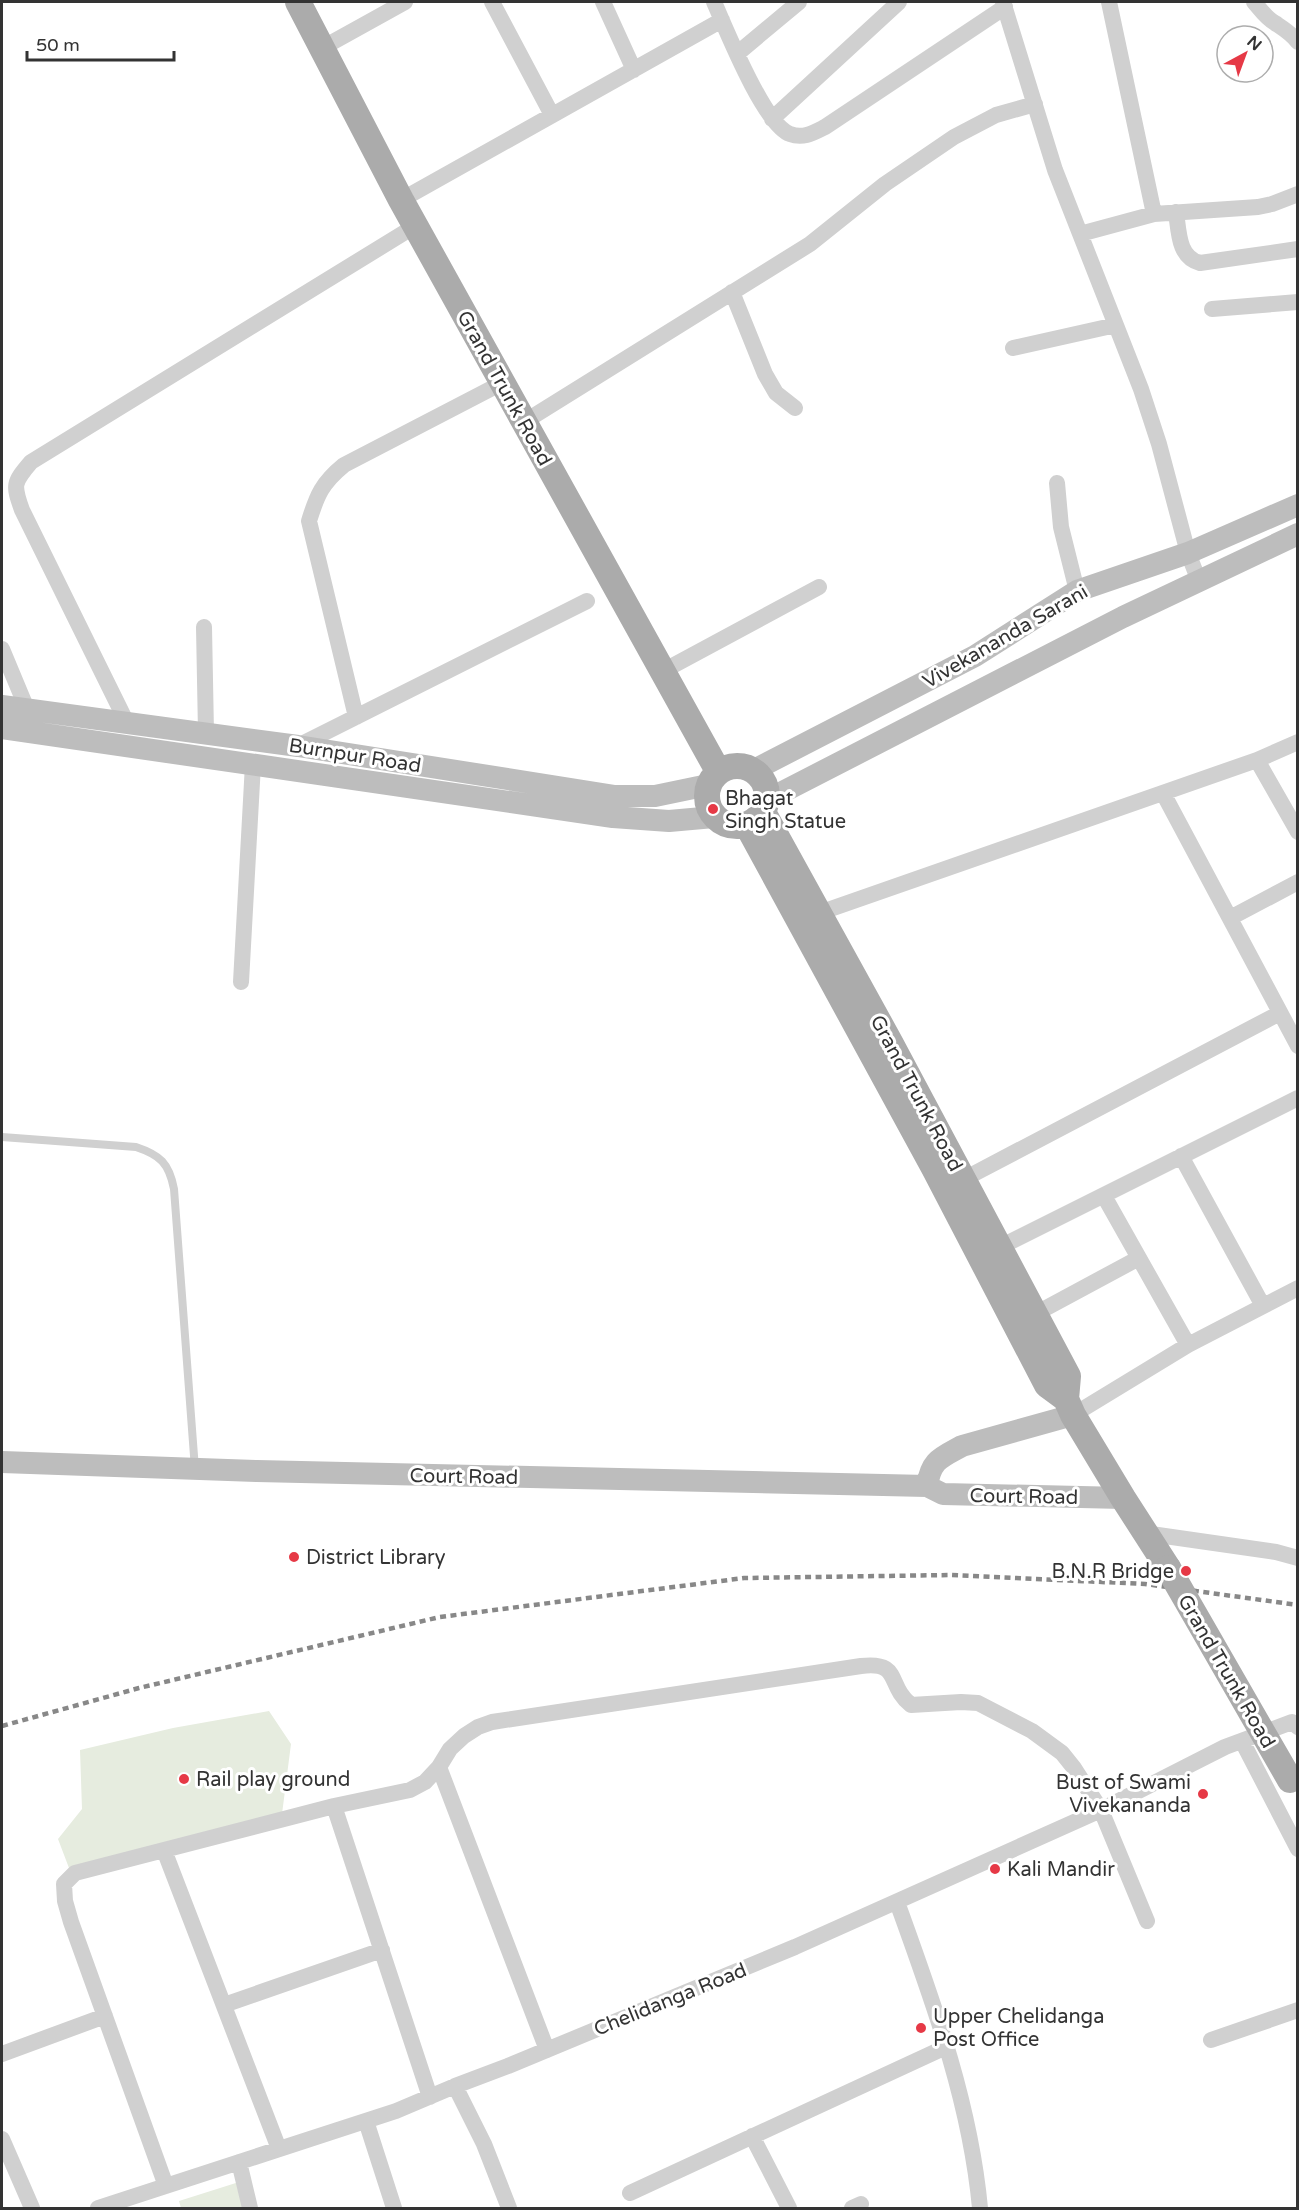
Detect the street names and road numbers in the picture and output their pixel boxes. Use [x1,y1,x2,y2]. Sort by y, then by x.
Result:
street label: Grand Trunk Road [452,307,557,470]
street label: Vivekananda Sarani [919,580,1092,694]
street label: Burnpur Road [287,734,423,778]
street label: Grand Trunk Road [865,1011,967,1176]
street label: Court Road [409,1464,519,1490]
street label: Court Road [969,1484,1079,1510]
street label: Grand Trunk Road [1172,1590,1280,1753]
street label: Chelidanga Road [590,1958,750,2042]

